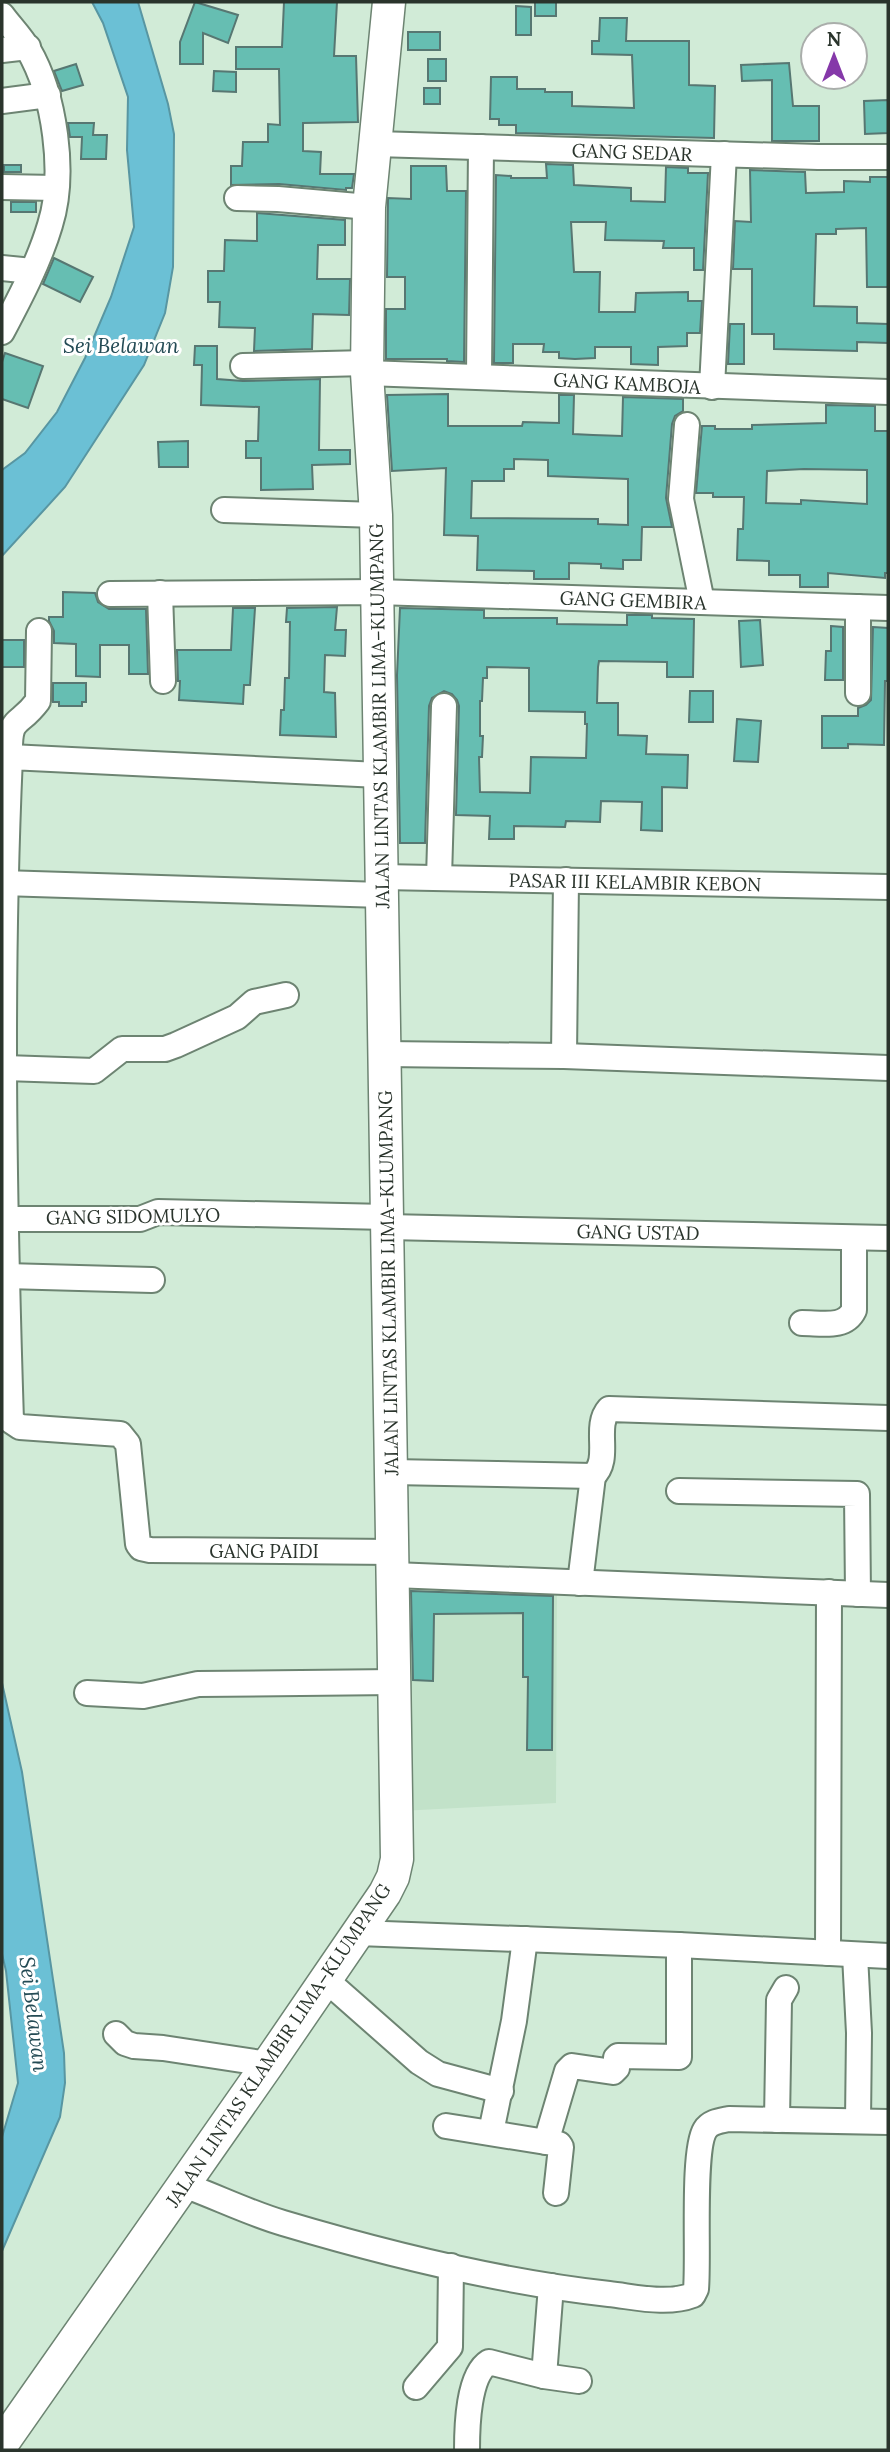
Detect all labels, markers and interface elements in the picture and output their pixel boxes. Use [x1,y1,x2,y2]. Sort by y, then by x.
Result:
north arrow [799,21,869,91]
text: N [827,27,842,51]
street label: GANG SEDAR [571,138,693,166]
water label: Sei Belawan [63,332,179,359]
street label: GANG KAMBOJA [553,367,702,399]
street label: JALAN LINTAS KLAMBIR LIMA–KLUMPANG [364,523,394,910]
street label: GANG GEMBIRA [559,585,708,615]
street label: PASAR III KELAMBIR KEBON [508,868,762,896]
street label: JALAN LINTAS KLAMBIR LIMA–KLUMPANG [373,1090,403,1477]
street label: GANG SIDOMULYO [46,1202,220,1230]
street label: GANG USTAD [576,1219,700,1245]
street label: GANG PAIDI [209,1539,319,1563]
street label: JALAN LINTAS KLAMBIR LIMA–KLUMPANG [160,1878,396,2212]
water label: Sei Belawan [14,1955,54,2073]

